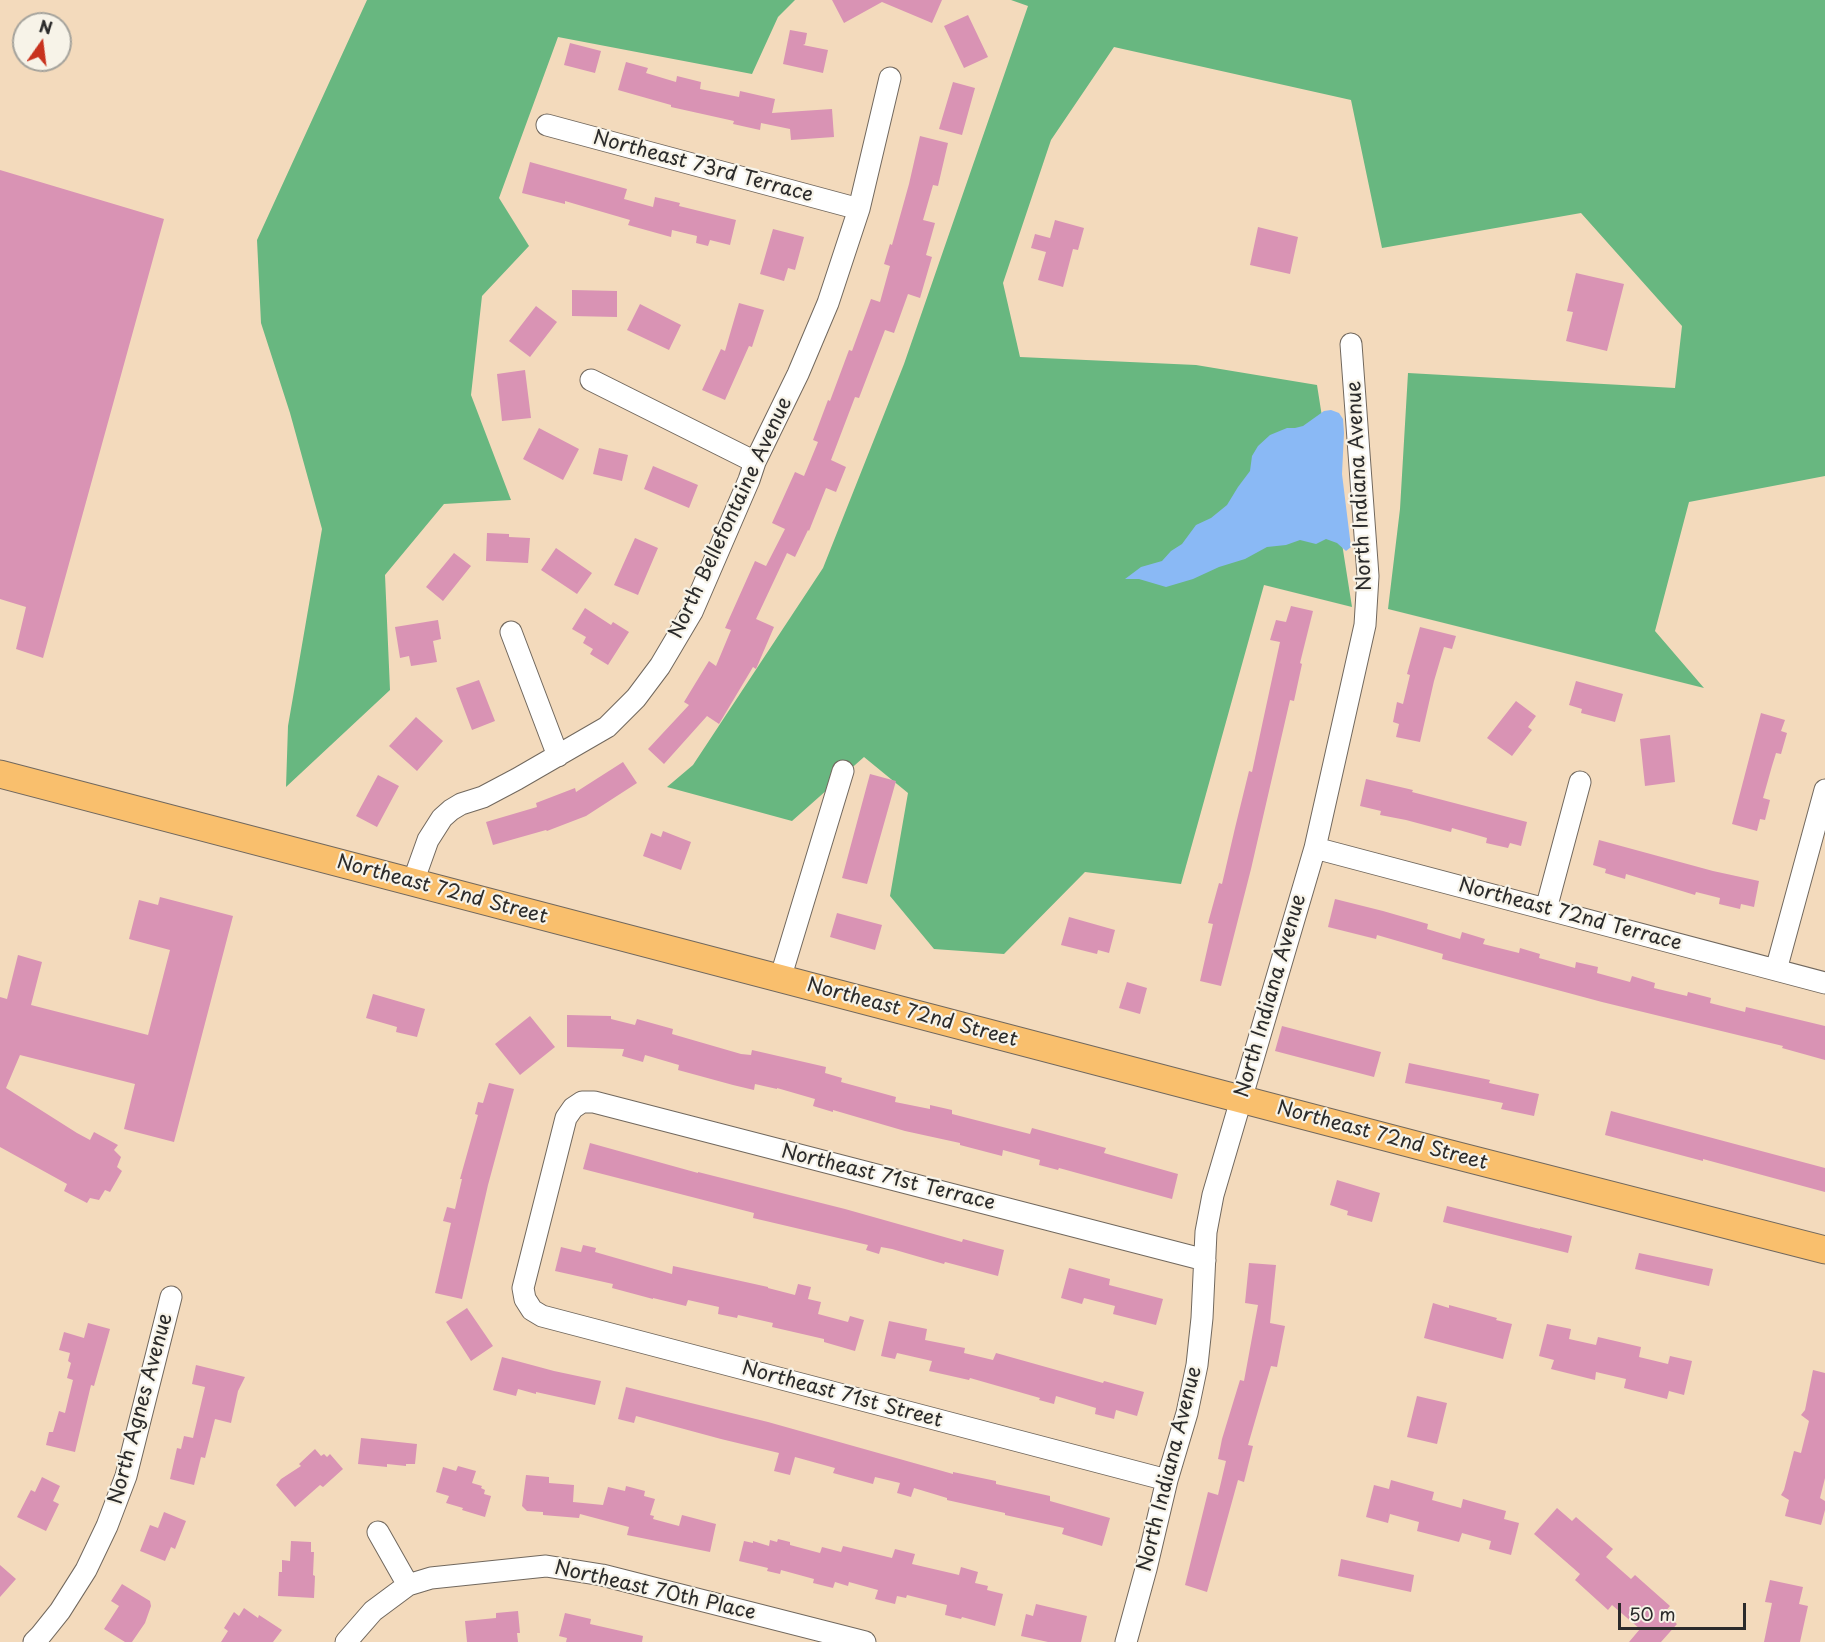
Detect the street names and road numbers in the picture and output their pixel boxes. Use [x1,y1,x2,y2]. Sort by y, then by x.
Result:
street label: Northeast 73rd Terrace [590,126,816,208]
street label: North Indiana Avenue [1343,380,1377,592]
street label: North Bellefontaine Avenue [664,394,798,642]
street label: Northeast 72nd Street [334,850,550,930]
street label: Northeast 72nd Terrace [1456,874,1684,956]
street label: North Indiana Avenue [1230,892,1312,1100]
street label: Northeast 72nd Street [804,973,1020,1053]
street label: Northeast 72nd Street [1274,1096,1490,1176]
street label: Northeast 71st Terrace [779,1140,997,1216]
street label: North Agnes Avenue [104,1311,178,1507]
street label: Northeast 71st Street [739,1357,945,1433]
street label: North Indiana Avenue [1133,1364,1207,1574]
street label: Northeast 70th Place [552,1556,758,1626]

